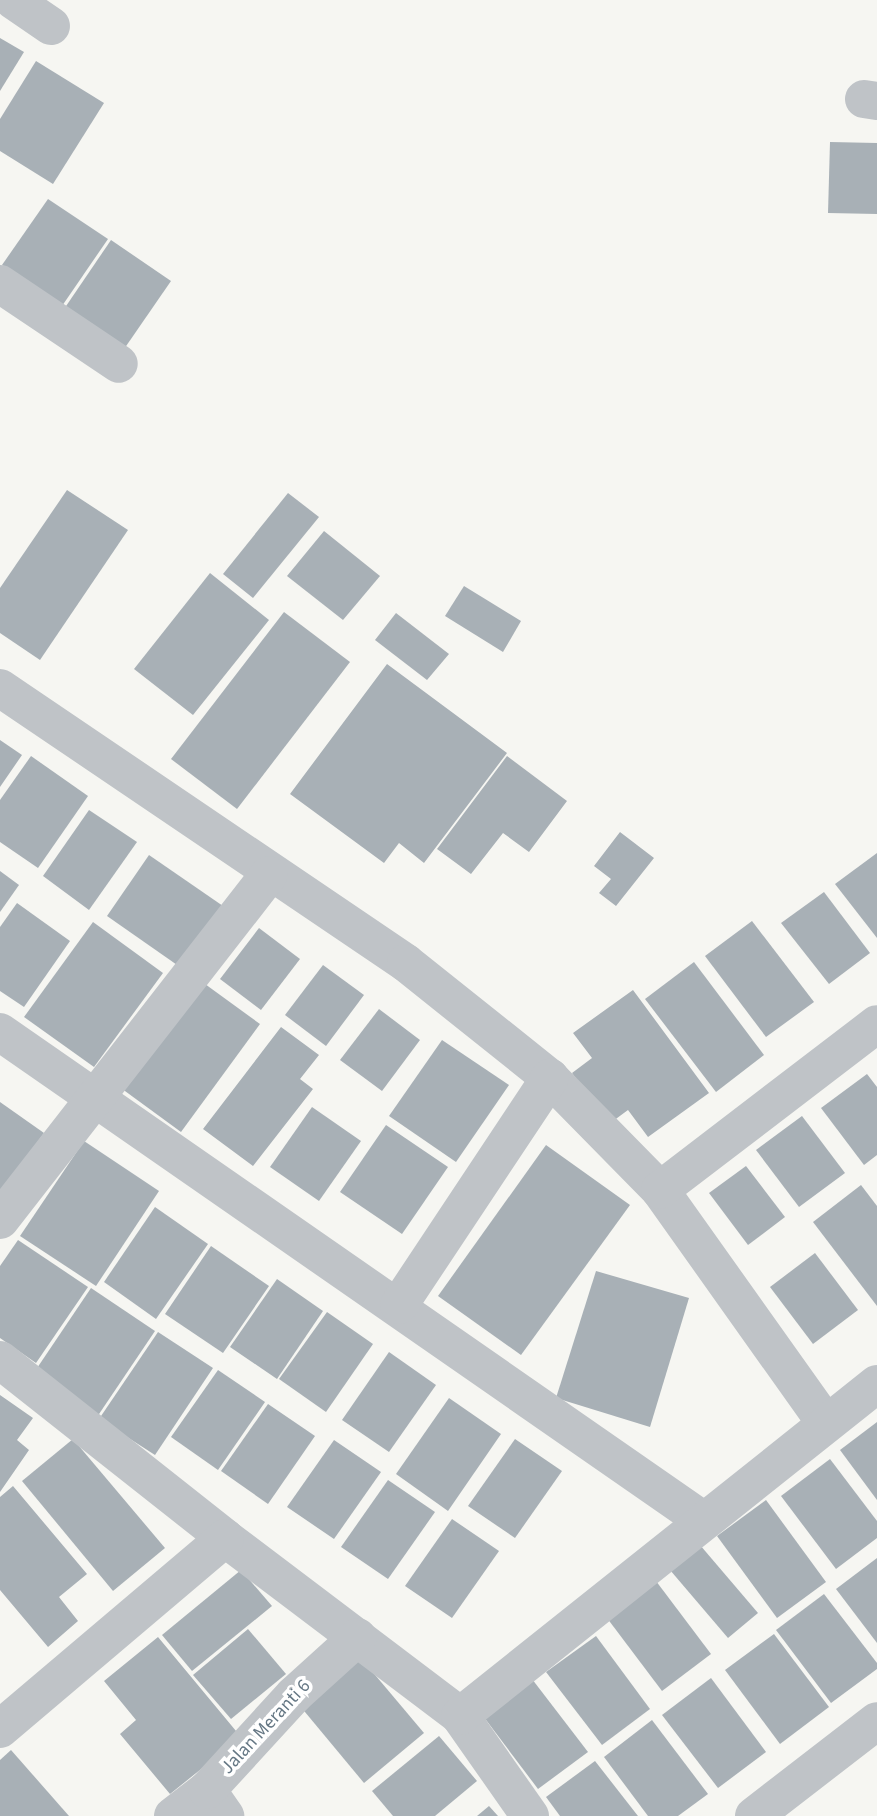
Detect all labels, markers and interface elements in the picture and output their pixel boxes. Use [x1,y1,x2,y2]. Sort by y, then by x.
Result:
street label: Jalan Meranti 6 [216,1675,316,1779]

